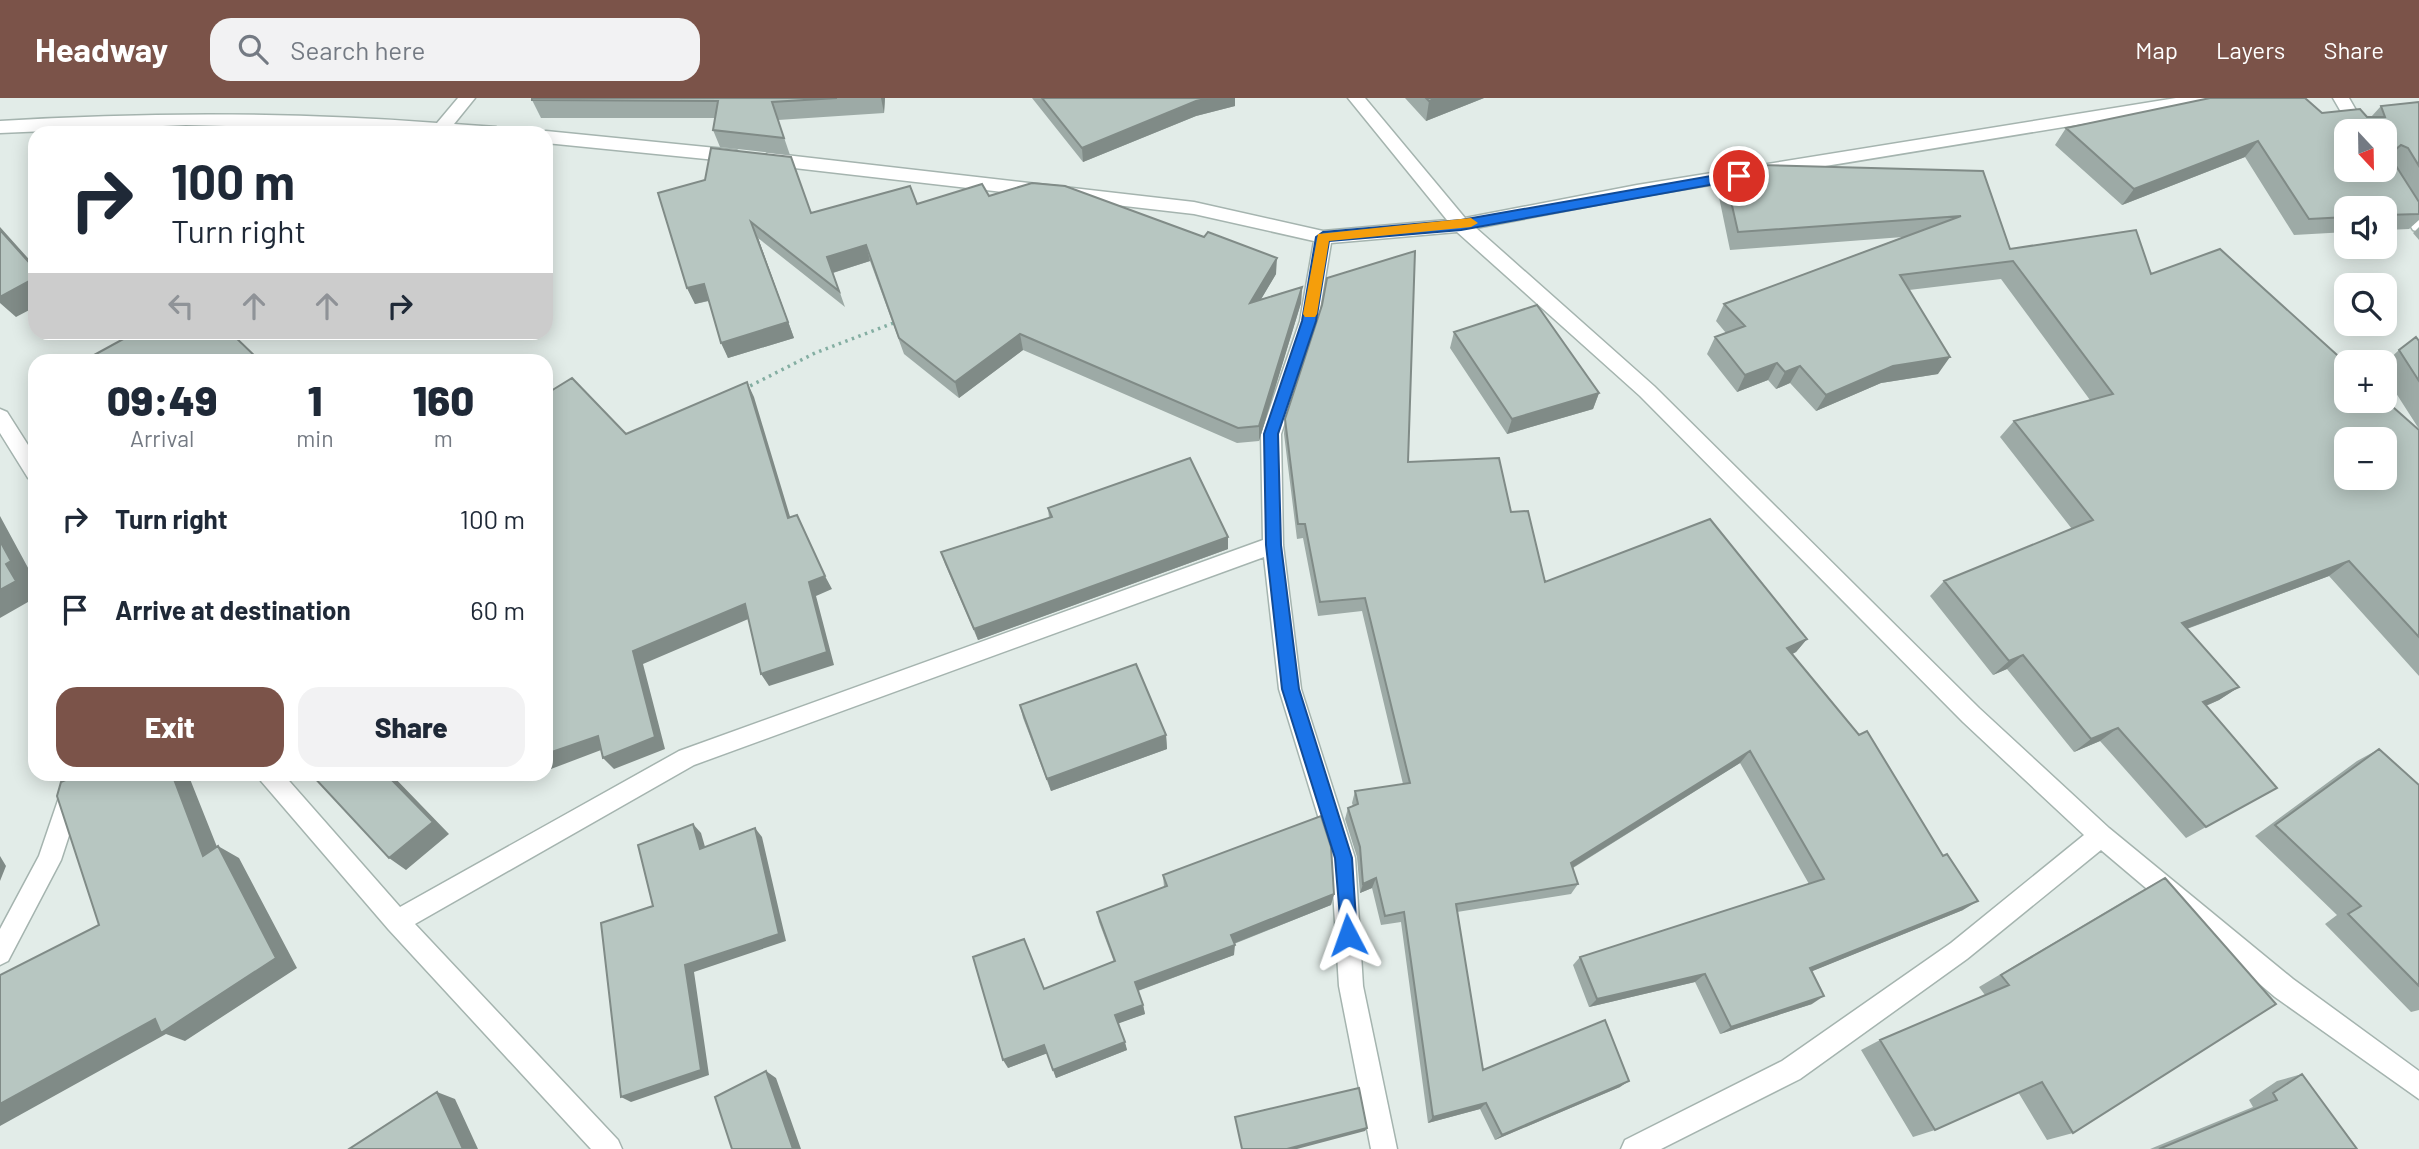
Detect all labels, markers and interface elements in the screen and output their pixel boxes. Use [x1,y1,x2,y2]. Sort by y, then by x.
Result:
search box [210,18,700,81]
text: Headway [35,29,168,69]
icon: search [234,30,272,68]
text: Search here [290,34,425,65]
text: Map [2135,35,2178,64]
text: Layers [2216,35,2285,64]
text: Share [2323,35,2384,64]
north arrow [2334,119,2398,182]
map controls [2334,119,2397,490]
pin [1709,146,1769,206]
text: 100 m [171,151,295,210]
icon: right [56,154,147,245]
icon: arrive [1720,157,1758,195]
button: sound [2334,196,2397,259]
text: Turn right [171,211,306,249]
button: search [2334,273,2397,336]
icon: left [162,287,200,325]
icon: ahead [235,287,273,325]
icon: ahead [308,287,346,325]
icon: right [381,287,419,325]
button: + [2334,350,2397,413]
text: 09:49 [107,374,218,424]
text: 1 [308,374,322,424]
text: 160 [412,374,474,424]
text: Arrival [130,424,194,452]
text: min [296,424,334,452]
text: m [434,424,453,452]
button: − [2334,427,2397,490]
icon: right [56,500,94,538]
text: Turn right [115,503,228,534]
text: 100 m [460,503,525,534]
icon: arrive [56,591,94,629]
text: Arrive at destination [115,594,351,625]
text: 60 m [470,594,525,625]
button: Exit [56,687,284,767]
button: Share [298,687,525,767]
position arrow [1311,898,1385,972]

